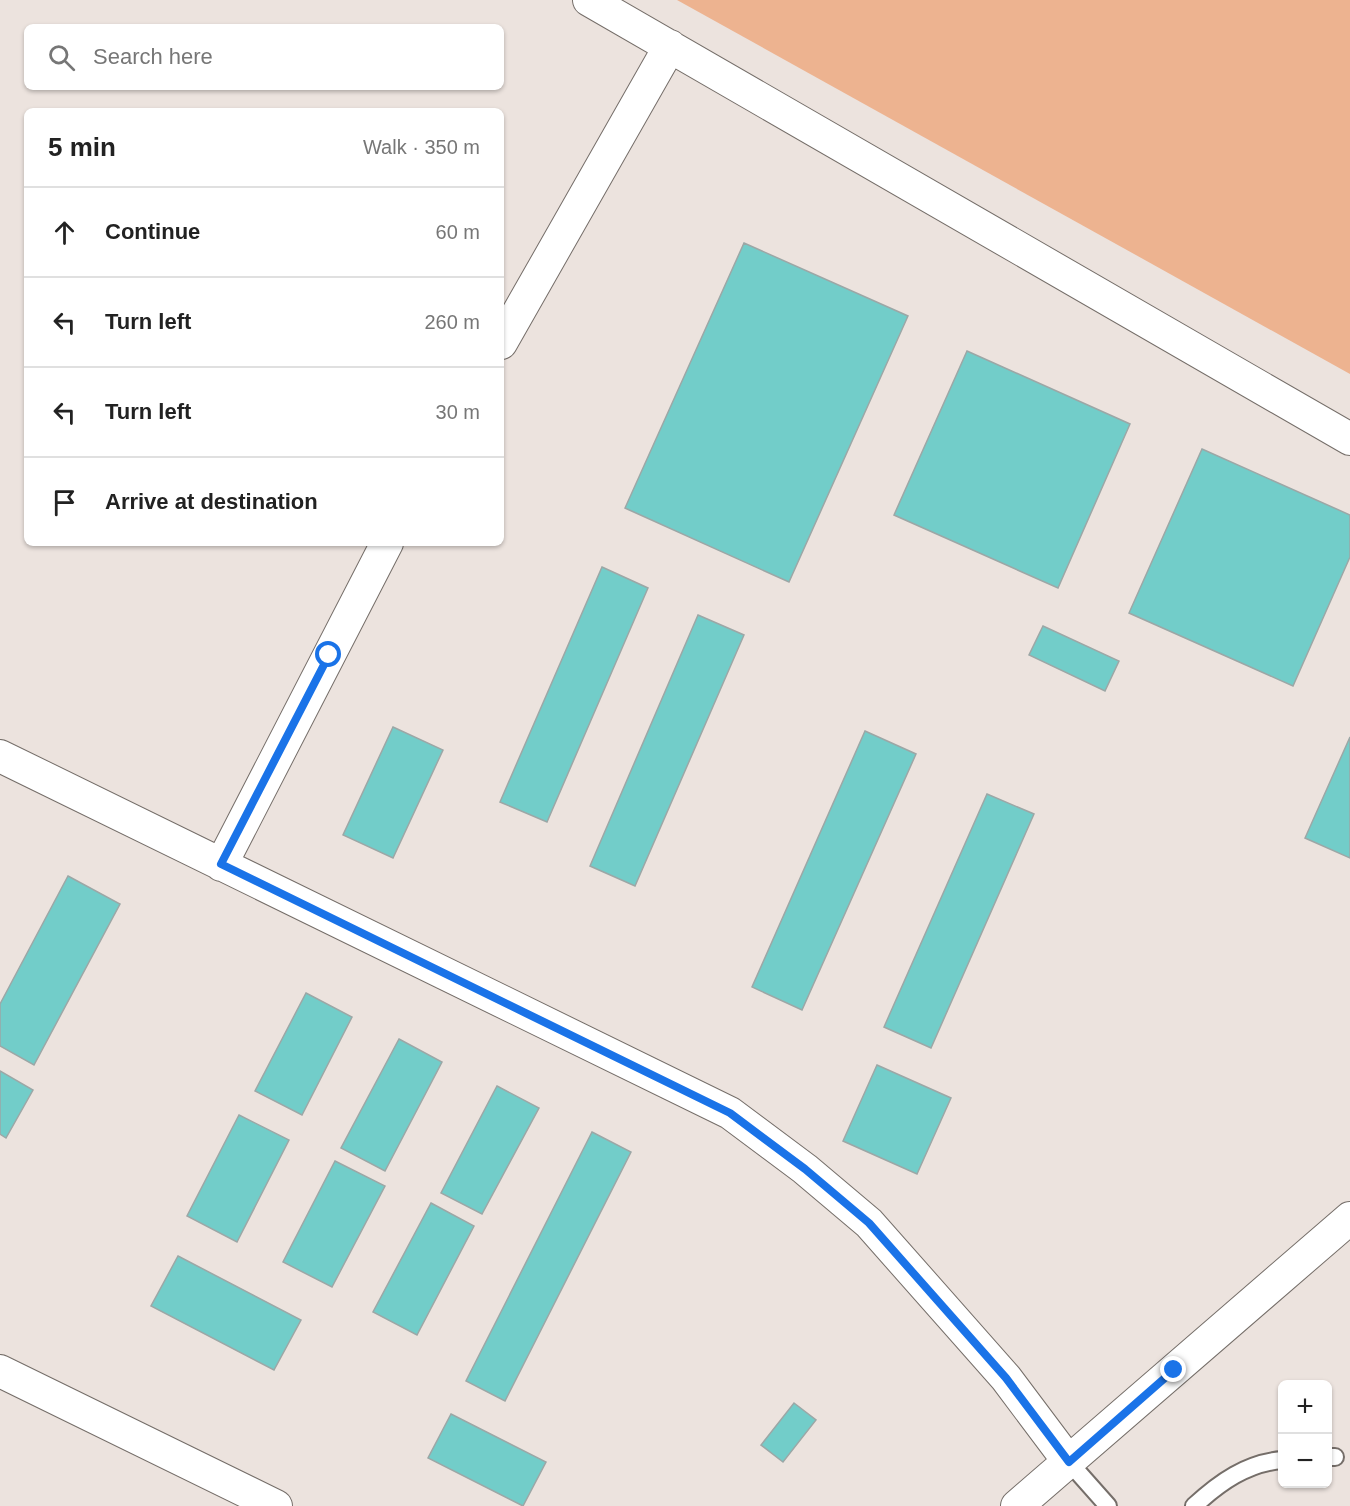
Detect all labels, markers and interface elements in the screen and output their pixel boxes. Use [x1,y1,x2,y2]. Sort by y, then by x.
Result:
search box [24,24,504,90]
icon: search [45,41,78,74]
text: Search here [93,44,213,69]
text: 5 min [48,132,116,162]
text: Walk · 350 m [363,136,480,158]
icon: ahead [48,216,81,249]
text: Continue [105,219,200,244]
text: 60 m [436,221,480,243]
icon: left [48,306,81,339]
text: Turn left [105,309,191,334]
text: 260 m [424,311,480,333]
icon: left [48,396,81,429]
text: Turn left [105,399,191,424]
text: 30 m [436,401,480,423]
icon: arrive [48,486,81,519]
text: Arrive at destination [105,489,318,514]
route start [315,641,341,667]
route end [1160,1356,1186,1382]
map controls [1278,1380,1332,1488]
button: + [1278,1380,1332,1434]
button: − [1278,1434,1332,1488]

